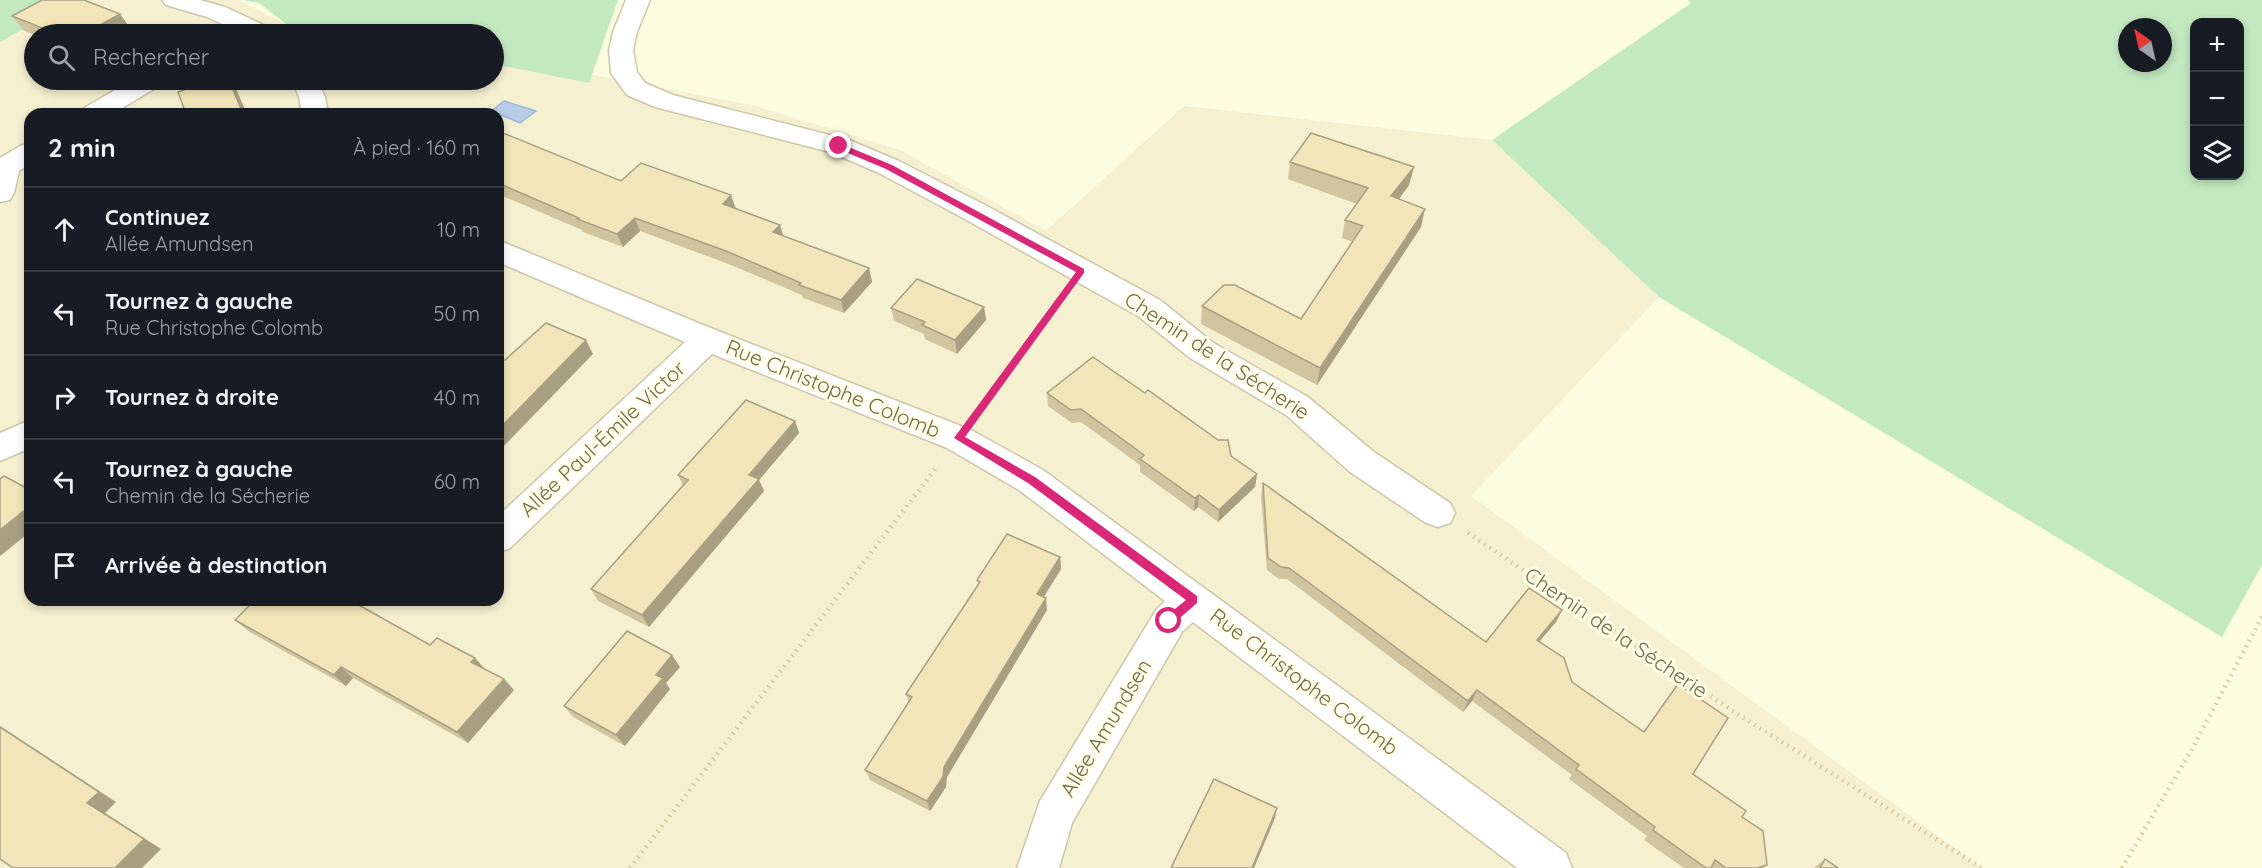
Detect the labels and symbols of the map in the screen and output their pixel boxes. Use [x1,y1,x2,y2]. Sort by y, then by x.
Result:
north arrow [2118,18,2172,72]
route end [825,132,851,158]
street label: Chemin de la Sécherie [1120,286,1315,425]
street label: Rue Christophe Colomb [722,333,944,443]
street label: Allée Paul-Émile Victor [514,355,691,522]
street label: Chemin de la Sécherie [1520,561,1713,703]
street label: Rue Christophe Colomb [1205,602,1404,760]
route start [1155,607,1181,633]
street label: Allée Amundsen [1054,654,1156,801]

